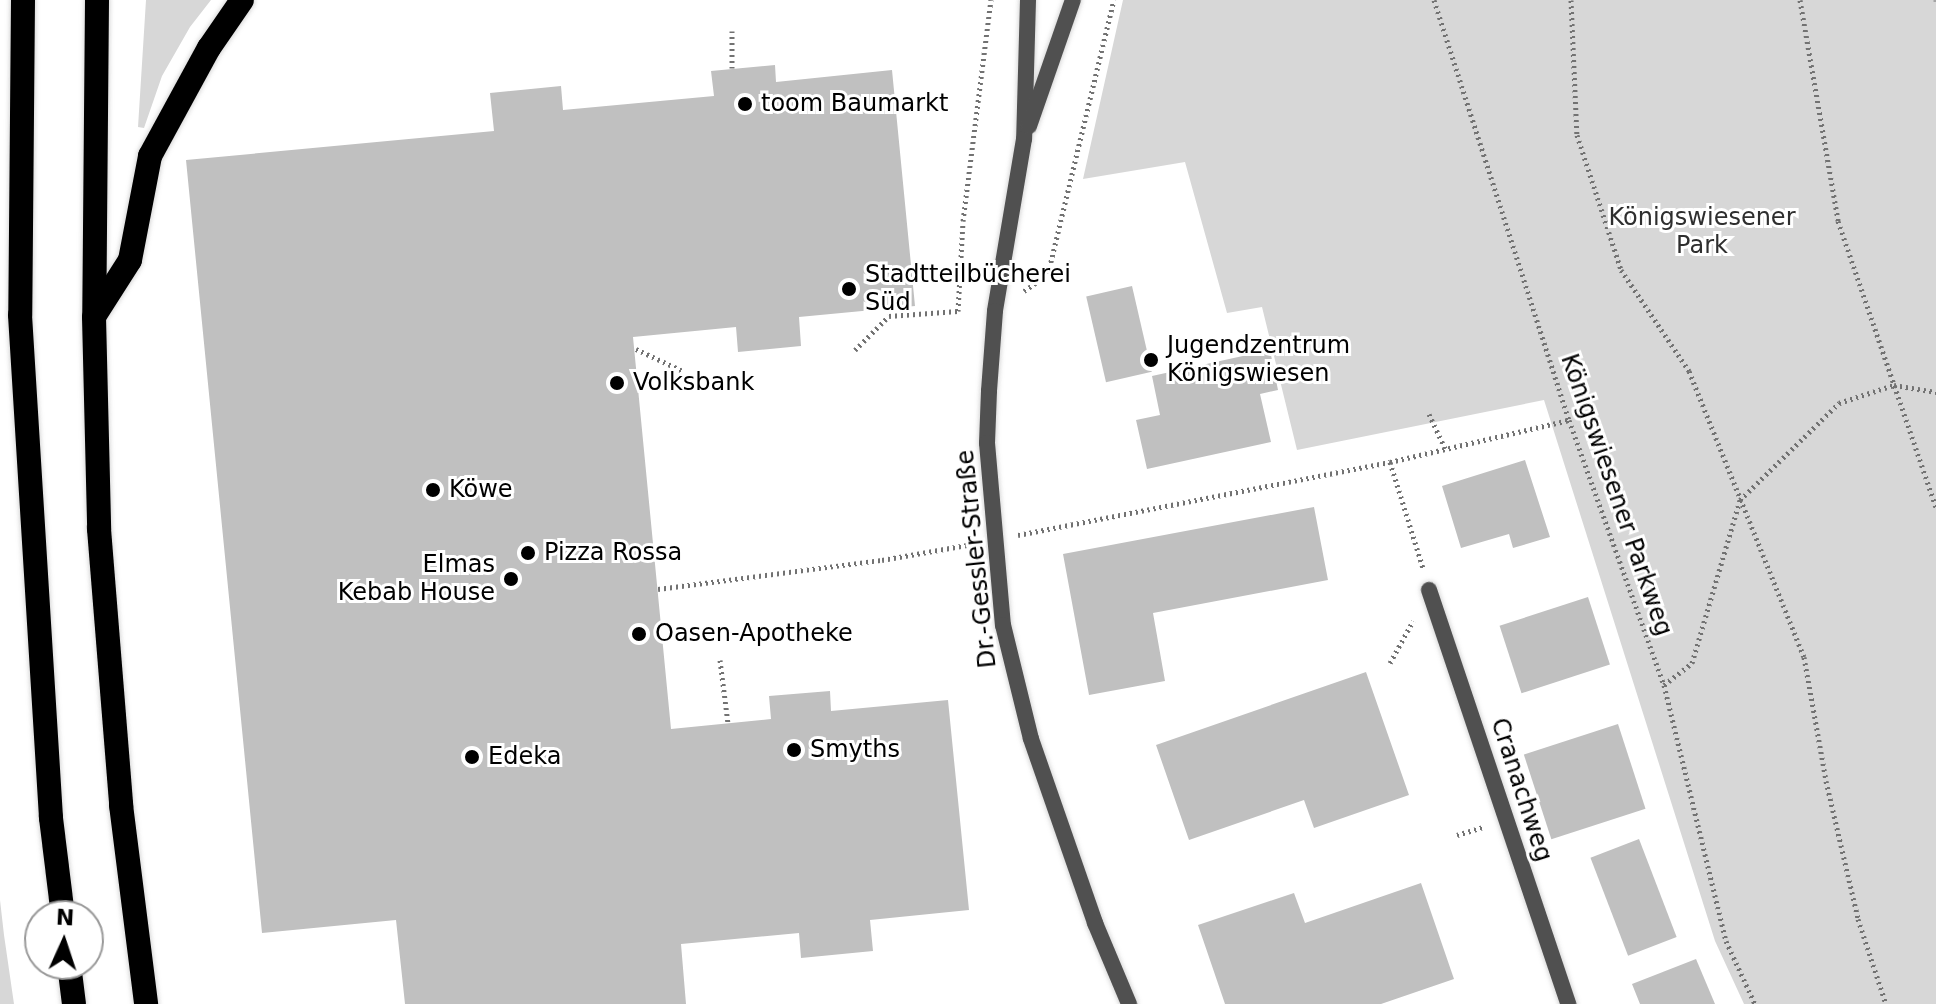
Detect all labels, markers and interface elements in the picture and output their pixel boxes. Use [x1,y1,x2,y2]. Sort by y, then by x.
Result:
place label: toom Baumarkt [761,90,948,118]
marker: toom Baumarkt [736,95,754,113]
park label: Königswiesener Park [1608,204,1796,260]
place label: Stadtteilbücherei Süd [865,261,1071,317]
marker: Stadtteilbücherei Süd [840,280,858,298]
place label: Jugendzentrum Königswiesen [1167,332,1350,388]
street label: Königswiesener Parkweg [1554,350,1678,640]
marker: Jugendzentrum Königswiesen [1142,351,1160,369]
place label: Volksbank [633,369,754,397]
marker: Volksbank [608,374,626,392]
street label: Dr.-Gessler-Straße [951,448,1003,670]
place label: Köwe [449,476,513,504]
marker: Köwe [424,481,442,499]
place label: Pizza Rossa [544,539,682,567]
marker: Pizza Rossa [519,544,537,562]
place label: Elmas Kebab House [338,551,495,607]
marker: Elmas Kebab House [502,570,520,588]
place label: Oasen-Apotheke [655,620,853,648]
marker: Oasen-Apotheke [630,625,648,643]
street label: Cranachweg [1484,715,1558,865]
place label: Smyths [810,736,900,764]
marker: Smyths [785,741,803,759]
place label: Edeka [488,743,561,771]
marker: Edeka [463,748,481,766]
north arrow [24,900,104,980]
text: N [55,905,75,930]

